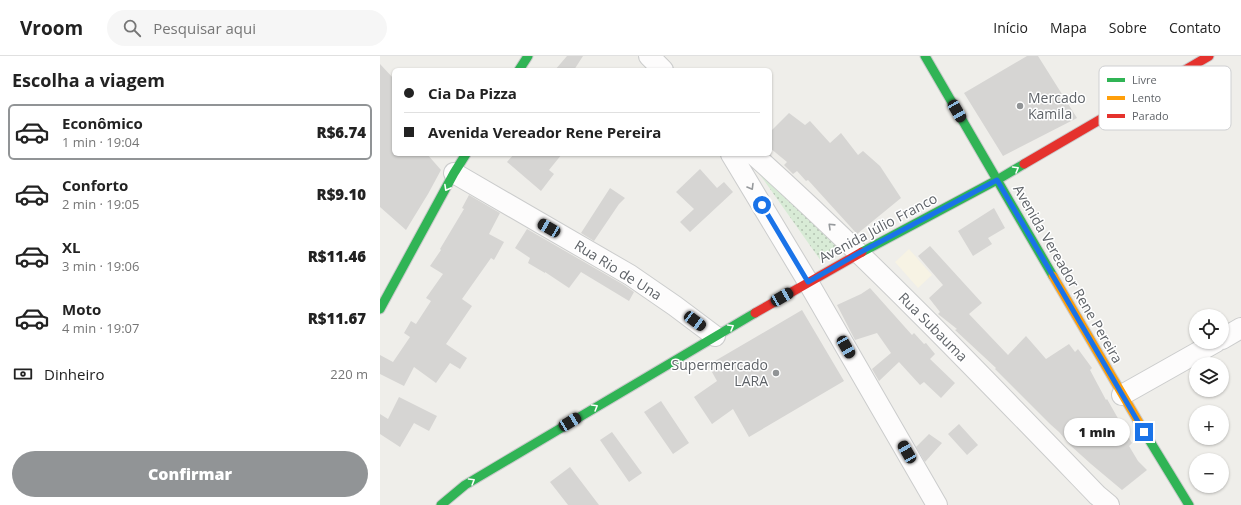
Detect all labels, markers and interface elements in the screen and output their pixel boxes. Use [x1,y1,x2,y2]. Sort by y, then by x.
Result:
search box [107,10,387,46]
text: Vroom [20,15,83,41]
icon: search [121,17,143,39]
text: Pesquisar aqui [153,18,256,38]
text: Início [993,18,1028,37]
text: Mapa [1050,18,1087,37]
text: Sobre [1109,18,1147,37]
text: Contato [1169,18,1221,37]
legend [1099,66,1231,130]
text: Escolha a viagem [12,68,165,92]
text: Livre [1132,72,1157,87]
text: Cia Da Pizza [428,83,517,103]
place label: Mercado Kamila [1028,88,1086,123]
text: Lento [1132,90,1162,105]
car [946,98,968,124]
marker: Mercado Kamila [1015,101,1025,111]
text: Parado [1132,108,1169,123]
text: Econômico [62,113,143,133]
icon: car [14,114,50,150]
text: R$6.74 [316,122,366,142]
text: Avenida Vereador Rene Pereira [428,122,661,142]
text: 1 min · 19:04 [62,133,139,151]
one-way arrow [1012,167,1019,174]
text: Conforto [62,175,128,195]
icon: car [14,176,50,212]
street label: Avenida Vereador Rene Pereira [1009,181,1127,366]
one-way arrow [444,183,451,191]
one-way arrow [746,183,754,190]
text: R$9.10 [316,184,366,204]
street label: Avenida Júlio Franco [815,188,940,267]
text: 2 min · 19:05 [62,195,139,213]
route start [753,196,771,214]
car [536,217,562,239]
one-way arrow [828,223,836,230]
street label: Rua Rio de Una [571,235,665,304]
text: XL [62,237,80,257]
icon: car [14,238,50,274]
text: R$11.46 [308,246,366,266]
text: 3 min · 19:06 [62,257,139,275]
car [769,286,795,308]
street label: Rua Subauma [895,288,972,365]
text: Moto [62,299,101,319]
icon: car [14,300,50,336]
text: R$11.67 [308,308,366,328]
car [682,309,708,333]
map controls [1189,309,1229,493]
button: locate [1189,309,1229,349]
text: 4 min · 19:07 [62,319,139,337]
one-way arrow [727,324,734,331]
car [835,334,857,360]
place label: Supermercado LARA [672,355,768,390]
button: layers [1189,357,1229,397]
icon: cash [12,363,34,385]
text: Dinheiro [44,364,104,384]
text: 220 m [330,365,368,383]
marker: Supermercado LARA [771,368,781,378]
one-way arrow [591,405,598,412]
button: + [1189,405,1229,445]
car [557,411,583,433]
callout: 1 min [1064,418,1130,446]
text: 1 min [1079,423,1115,441]
route end [1135,423,1153,441]
car [896,439,918,465]
button: Confirmar [12,451,368,497]
button: − [1189,453,1229,493]
one-way arrow [468,479,475,486]

